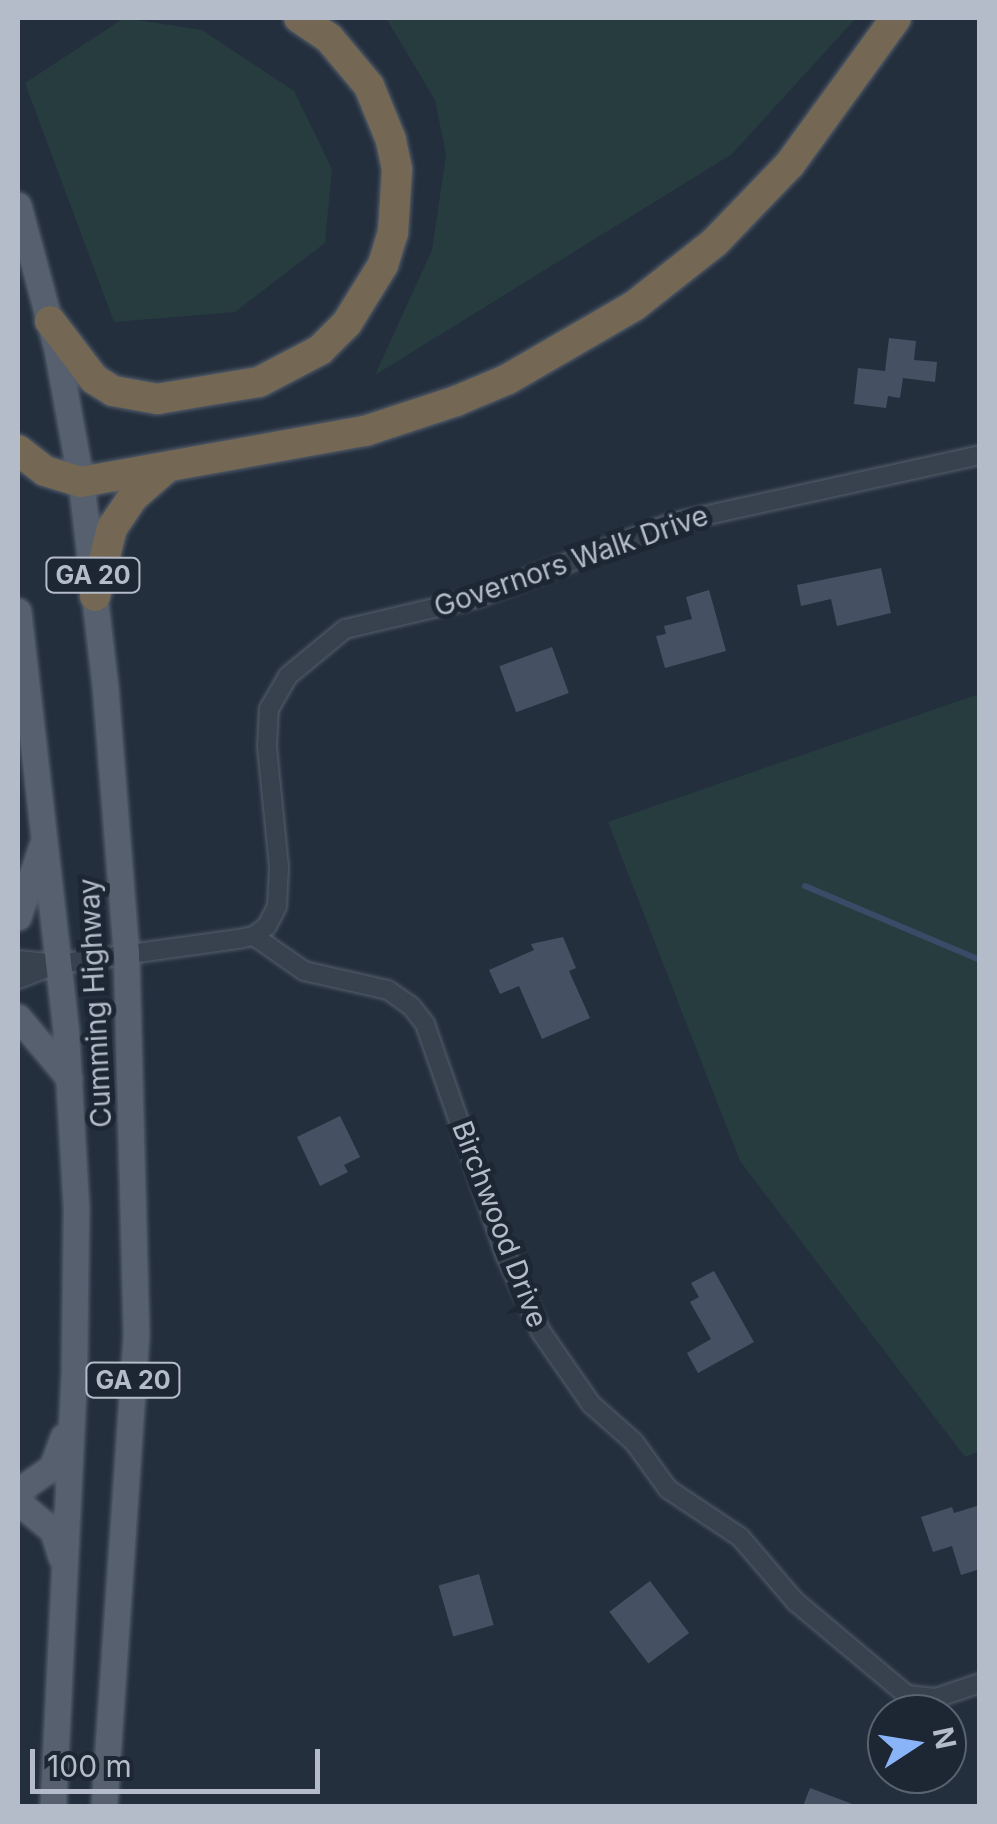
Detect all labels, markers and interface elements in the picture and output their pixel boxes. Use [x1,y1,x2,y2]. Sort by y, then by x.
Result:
street label: Governors Walk Drive [430,498,712,624]
road number: GA 20 [43,555,143,595]
street label: Cumming Highway [72,877,118,1129]
street label: Birchwood Drive [445,1116,555,1332]
road number: GA 20 [83,1360,183,1400]
north arrow [867,1694,967,1794]
text: N [926,1724,963,1752]
scale bar [35,1729,325,1791]
text: 100 m [47,1748,132,1784]

